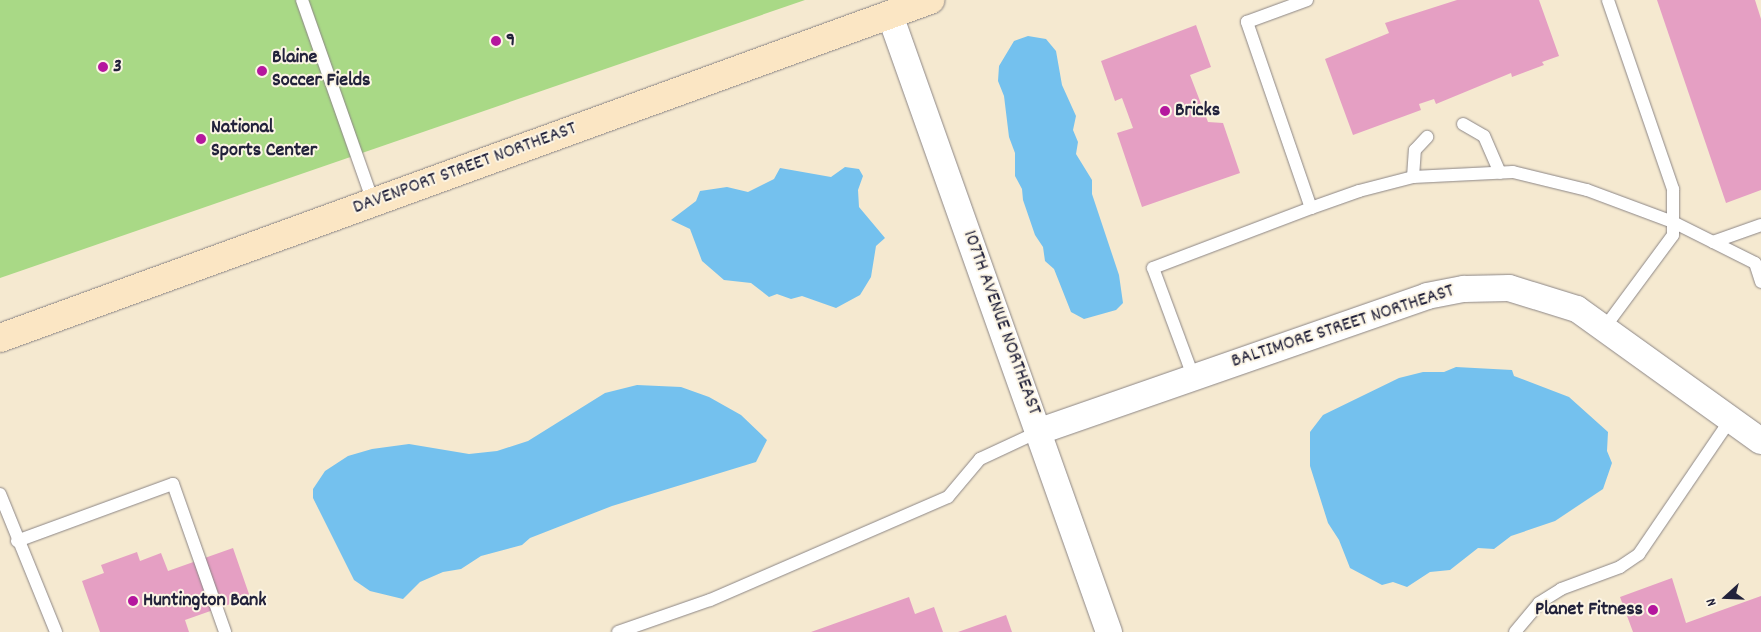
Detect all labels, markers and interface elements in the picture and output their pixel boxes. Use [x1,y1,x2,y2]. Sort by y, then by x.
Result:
place label: 9 [506,29,515,53]
marker: 9 [490,35,502,47]
place label: Blaine Soccer Fields [272,47,371,94]
place label: 3 [113,55,122,79]
marker: 3 [97,61,109,73]
marker: Blaine Soccer Fields [256,65,268,77]
place label: Bricks [1175,99,1220,123]
marker: Bricks [1159,105,1171,117]
place label: National Sports Center [211,116,317,163]
street label: DAVENPORT STREET NORTHEAST [350,117,580,221]
marker: National Sports Center [195,133,207,145]
street label: 107TH AVENUE NORTHEAST [956,227,1046,419]
street label: BALTIMORE STREET NORTHEAST [1229,280,1457,374]
north arrow [1701,572,1751,622]
place label: Huntington Bank [143,589,267,613]
marker: Huntington Bank [127,595,139,607]
text: N [1701,595,1722,609]
place label: Planet Fitness [1535,598,1643,622]
marker: Planet Fitness [1647,604,1659,616]

